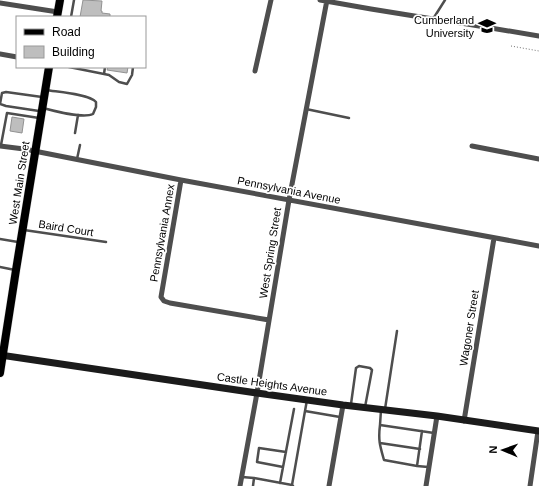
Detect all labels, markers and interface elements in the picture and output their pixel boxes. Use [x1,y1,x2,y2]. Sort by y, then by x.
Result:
place label: Cumberland University [414,14,474,39]
legend [16,16,146,68]
school or university icon: Cumberland University [477,16,497,36]
text: Road [52,25,81,39]
text: Building [52,45,95,59]
street label: West Main Street [6,140,32,226]
street label: Pennsylvania Avenue [236,174,342,206]
street label: Pennsylvania Annex [147,183,177,283]
street label: West Spring Street [257,207,283,299]
street label: Baird Court [38,218,94,238]
street label: Wagoner Street [457,289,481,367]
street label: Castle Heights Avenue [216,370,328,398]
north arrow [483,430,523,470]
text: N [487,445,499,454]

